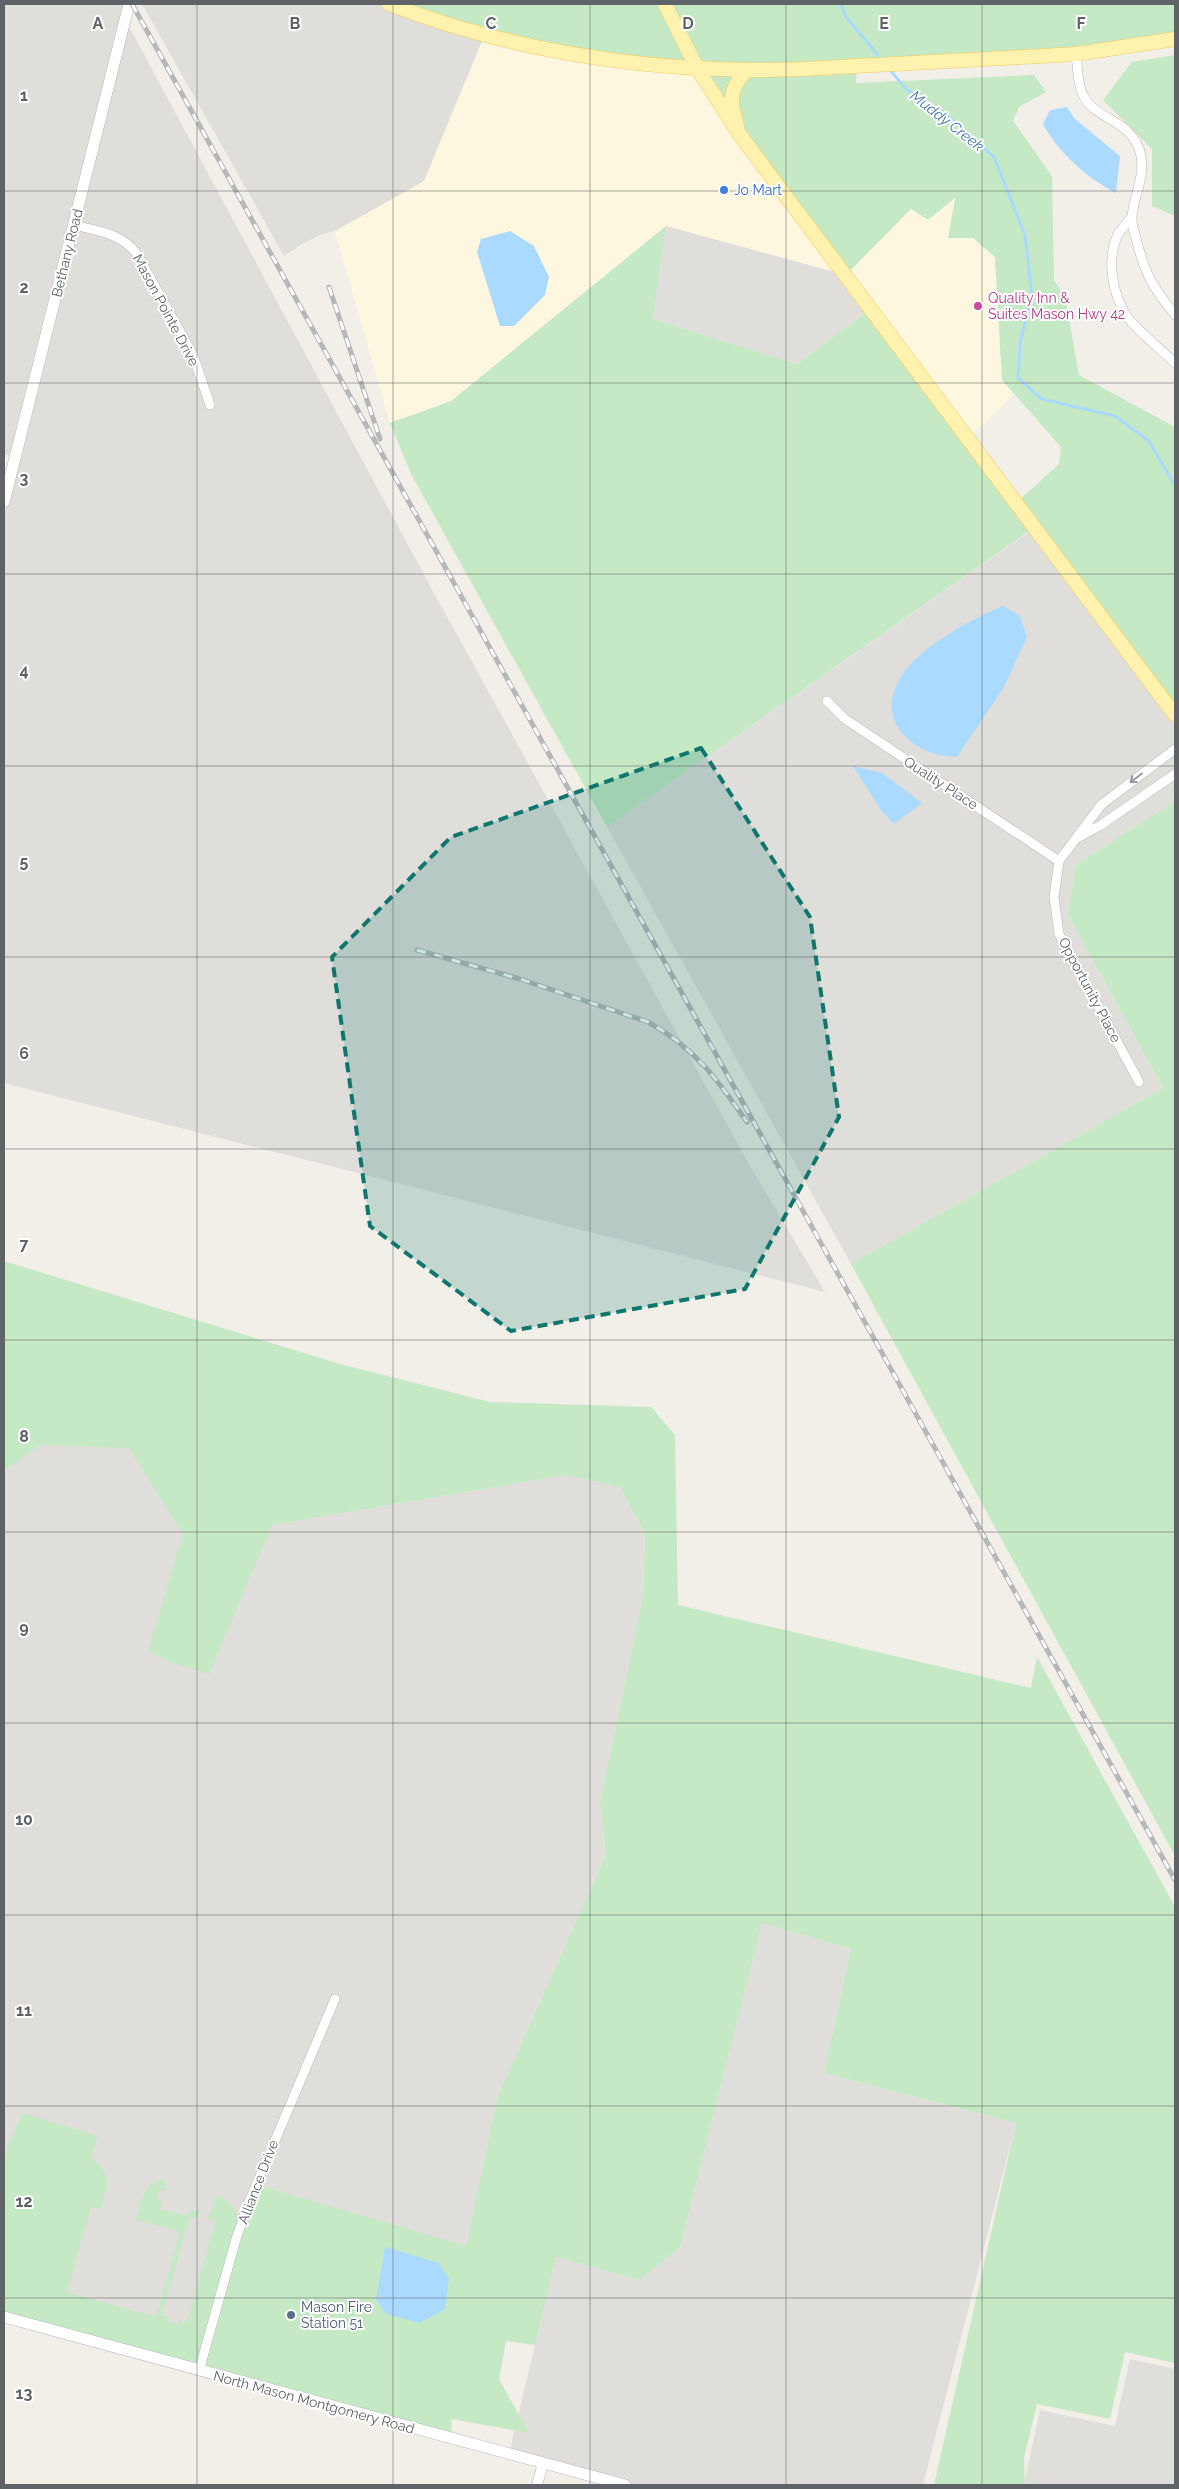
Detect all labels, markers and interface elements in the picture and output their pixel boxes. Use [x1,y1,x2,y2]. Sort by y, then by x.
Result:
text: A [93,14,104,33]
text: B [290,14,301,33]
text: C [486,14,497,33]
text: D [682,14,694,33]
text: E [879,14,889,33]
text: F [1076,14,1086,33]
text: 1 [20,86,28,105]
water label: Muddy Creek [907,87,987,155]
place label: Jo Mart [734,182,782,198]
marker: Jo Mart [718,184,730,196]
street label: Bethany Road [48,207,86,299]
street label: Mason Pointe Drive [130,251,202,369]
text: 2 [19,278,29,297]
place label: Quality Inn & Suites Mason Hwy 42 [988,290,1125,322]
marker: Quality Inn & Suites Mason Hwy 42 [972,300,984,312]
text: 3 [20,469,29,488]
text: 4 [19,661,29,680]
street label: Quality Place [901,753,981,813]
one-way arrow [1130,773,1143,784]
text: 5 [20,852,29,871]
street label: Opportunity Place [1056,935,1124,1045]
text: 6 [19,1044,29,1063]
text: 7 [20,1235,29,1254]
text: 8 [19,1427,29,1446]
text: 9 [19,1618,29,1637]
text: 10 [15,1810,33,1829]
text: 11 [16,2001,32,2020]
street label: Alliance Drive [235,2138,281,2226]
text: 12 [16,2192,32,2211]
place label: Mason Fire Station 51 [301,2299,372,2331]
marker: Mason Fire Station 51 [285,2309,297,2321]
street label: North Mason Montgomery Road [212,2367,416,2437]
text: 13 [16,2384,32,2403]

